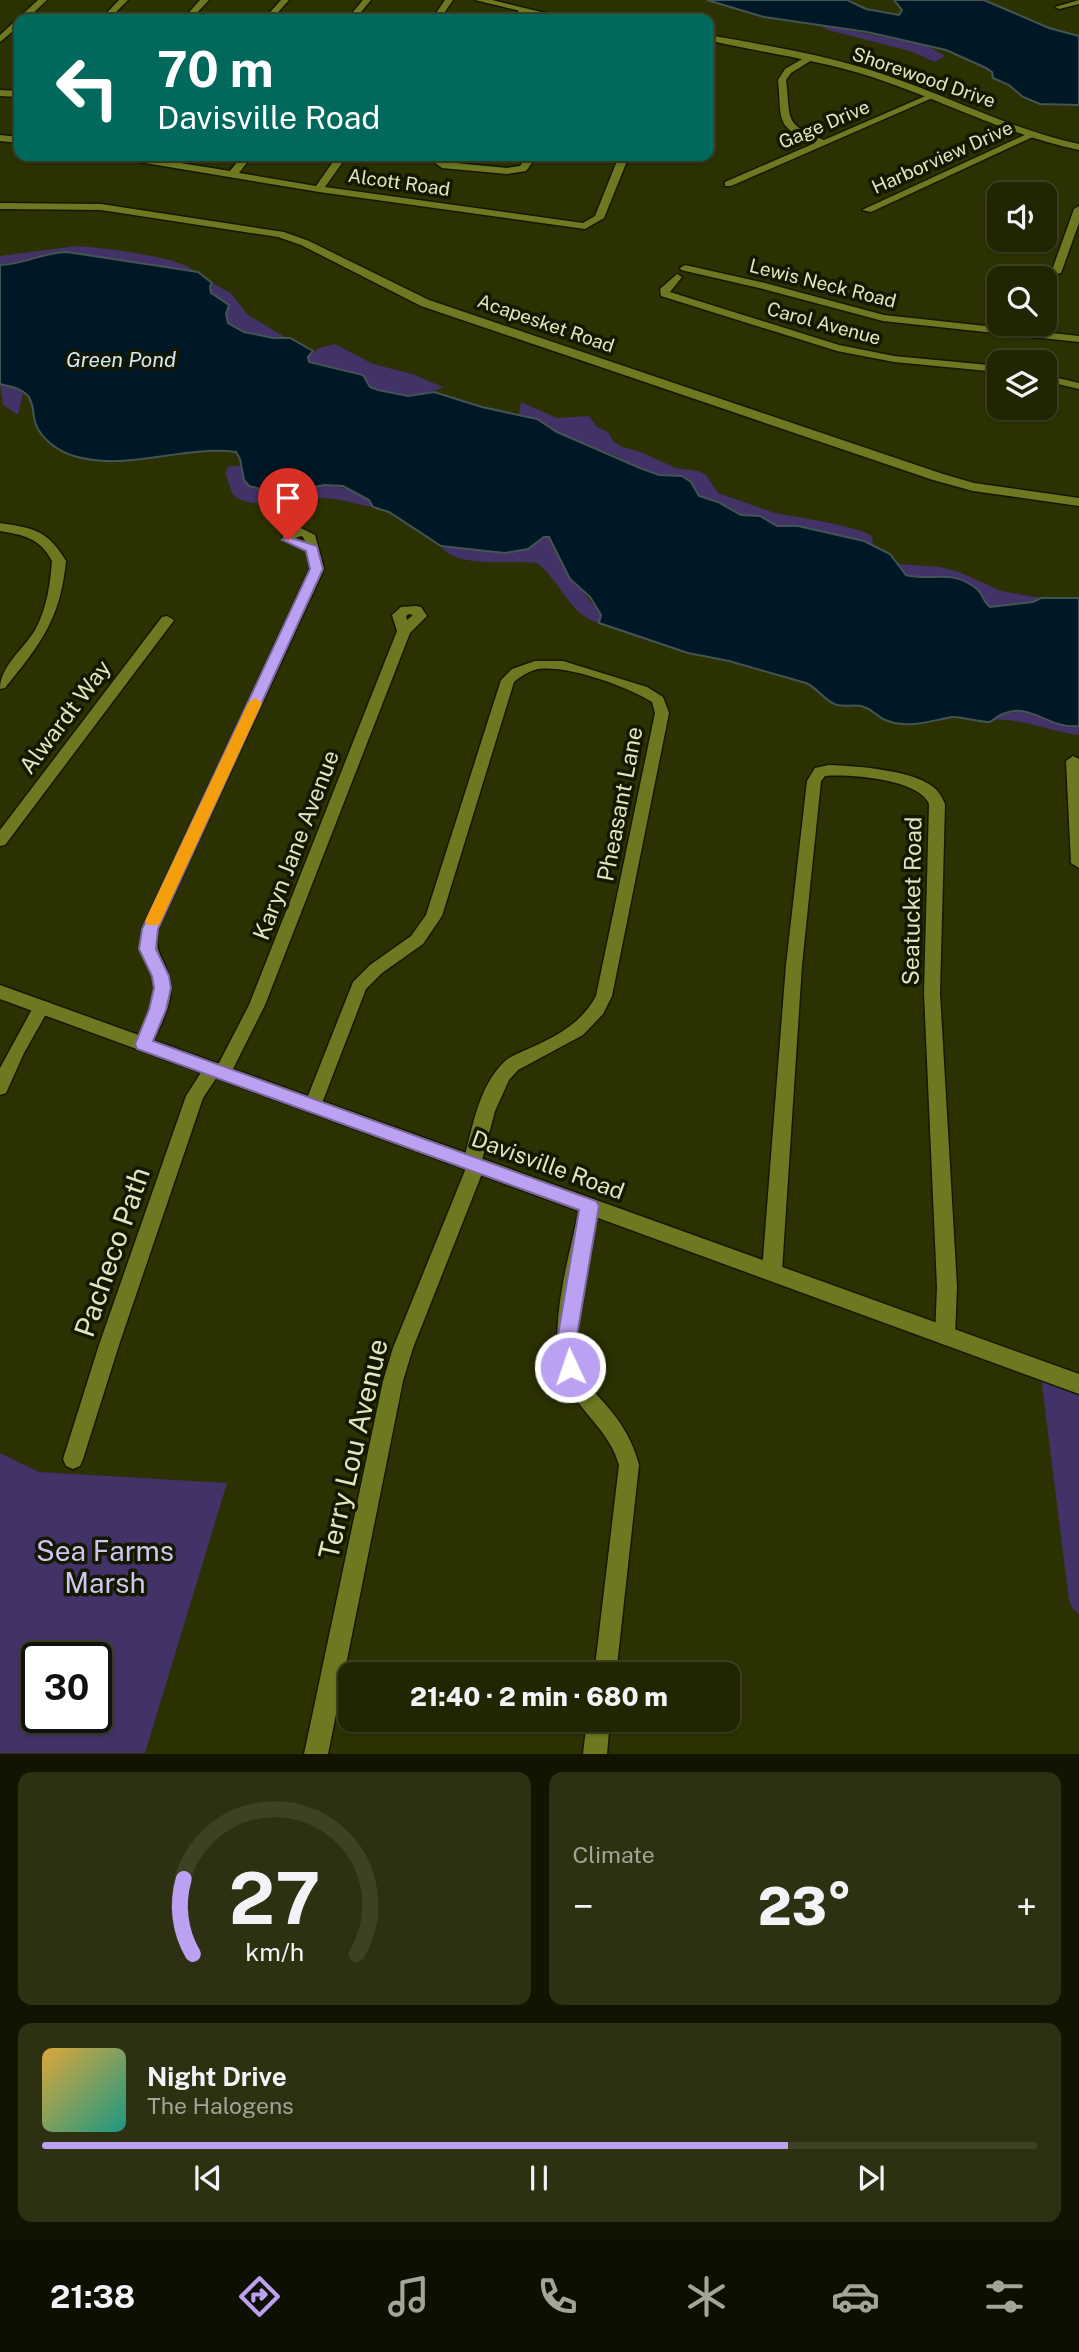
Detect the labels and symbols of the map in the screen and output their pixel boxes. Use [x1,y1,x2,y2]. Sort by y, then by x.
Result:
street label: Shorewood Drive [850,42,998,112]
street label: Gage Drive [775,95,873,153]
street label: Harborview Drive [868,116,1016,198]
street label: Alcott Road [347,164,451,200]
street label: Lewis Neck Road [747,254,899,312]
street label: Acapesket Road [475,289,617,357]
street label: Carol Avenue [765,297,883,349]
water label: Green Pond [66,347,176,372]
pin [258,468,318,540]
street label: Alwardt Way [13,655,116,779]
street label: Pheasant Lane [591,724,648,884]
street label: Karyn Jane Avenue [247,746,344,944]
street label: Seatucket Road [897,816,926,986]
street label: Davisville Road [468,1124,628,1205]
street label: Pacheco Path [67,1163,156,1341]
position arrow [533,1330,607,1404]
street label: Terry Lou Avenue [311,1335,394,1562]
park label: Sea Farms Marsh [36,1534,174,1599]
speed limit sign: 30 [21,1642,112,1733]

